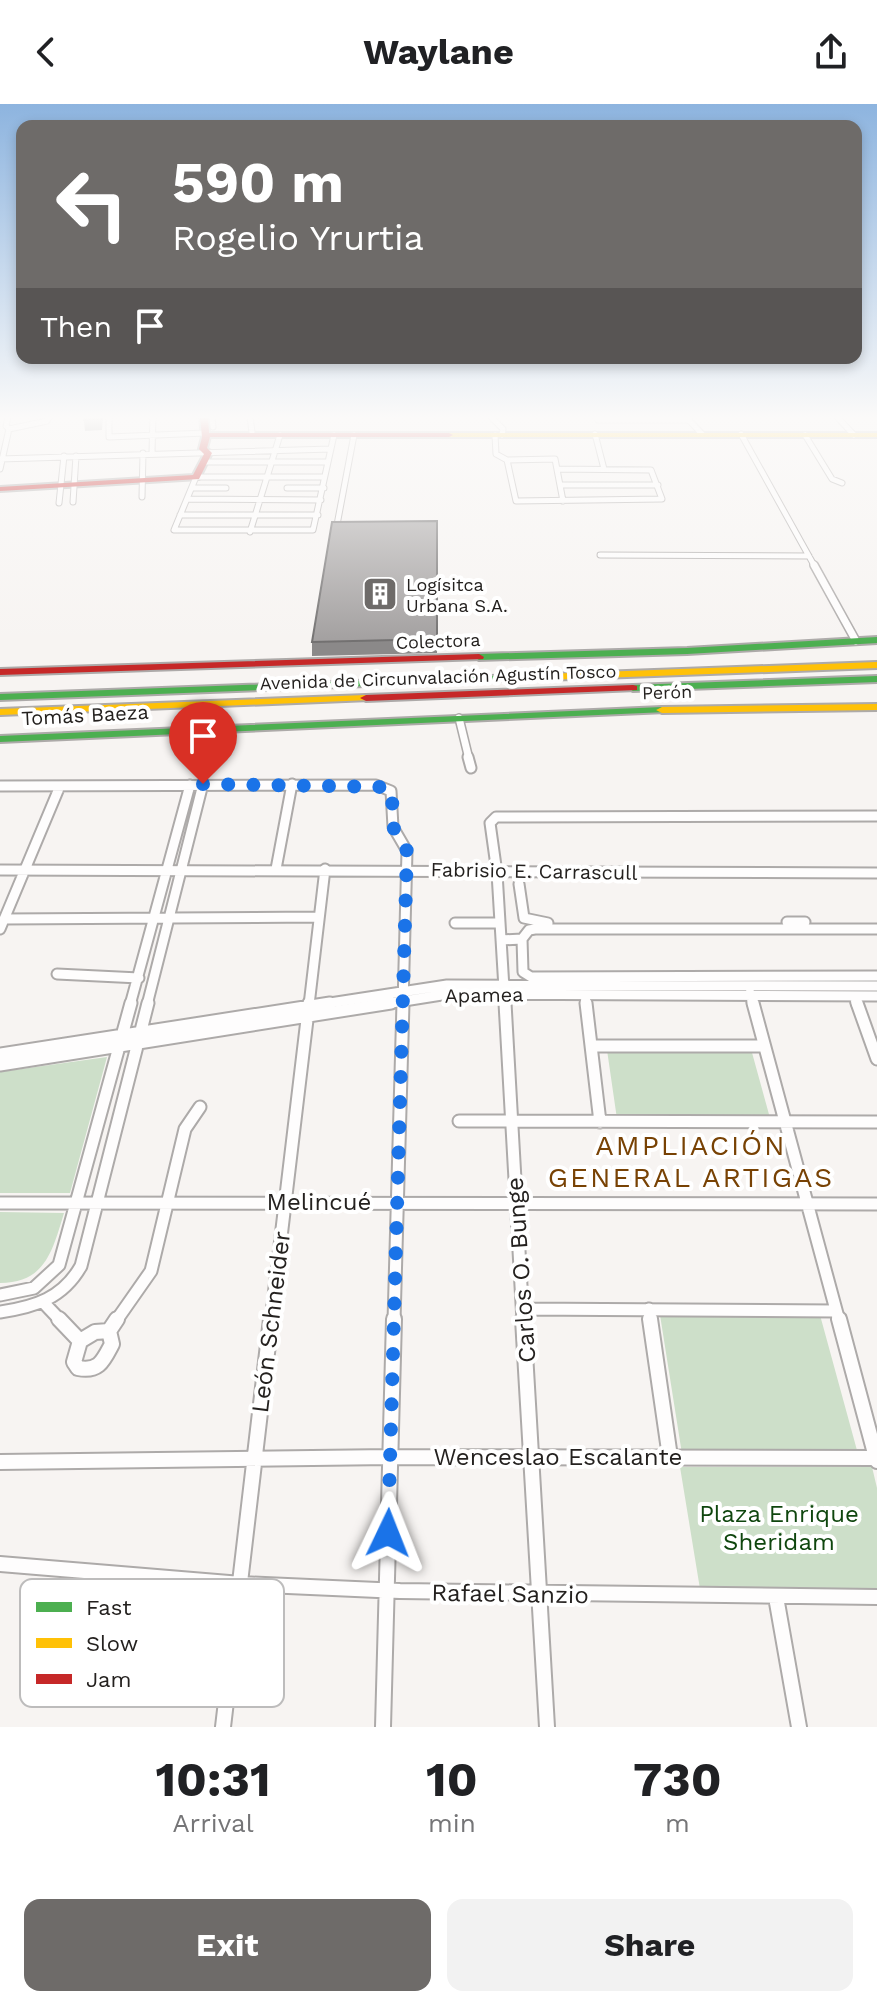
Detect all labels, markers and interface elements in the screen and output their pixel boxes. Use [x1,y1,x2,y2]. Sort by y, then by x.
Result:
icon: back [24,30,68,74]
icon: share [809,30,853,74]
text: Waylane [363,31,514,73]
text: 590 m [172,150,344,216]
icon: left [40,152,144,256]
text: Rogelio Yrurtia [172,217,424,259]
icon: arrive [128,304,172,348]
text: Then [40,309,112,344]
place label: Logísitca Urbana S.A. [406,574,508,616]
building icon: Logísitca Urbana S.A. [361,575,399,613]
street label: Colectora [395,629,481,653]
street label: Avenida de Circunvalación Agustín Tosco [259,660,617,694]
street label: Perón [642,681,692,703]
street label: Tomás Baeza [21,700,149,730]
pin [169,702,237,784]
icon: arrive [181,714,225,758]
street label: Fabrisio E. Carrascull [430,857,638,885]
street label: Apamea [444,982,524,1008]
district label: AMPLIACIÓN GENERAL ARTIGAS [548,1129,834,1194]
street label: Carlos O. Bunge [501,1176,541,1364]
street label: Melincué [267,1188,371,1216]
street label: León Schneider [246,1229,296,1414]
street label: Wenceslao Escalante [434,1443,682,1471]
position arrow [346,1491,430,1575]
park label: Plaza Enrique Sheridam [699,1500,859,1556]
legend [20,1579,284,1707]
street label: Rafael Sanzio [431,1579,589,1609]
text: Fast [86,1595,132,1620]
text: Slow [86,1631,138,1656]
text: Jam [86,1667,131,1692]
text: 10:31 [155,1751,271,1808]
text: 10 [426,1751,478,1808]
text: 730 [633,1751,722,1808]
text: Arrival [172,1808,254,1838]
text: min [428,1808,476,1838]
text: m [665,1808,690,1838]
button: Exit [24,1899,431,1991]
button: Share [447,1899,853,1991]

